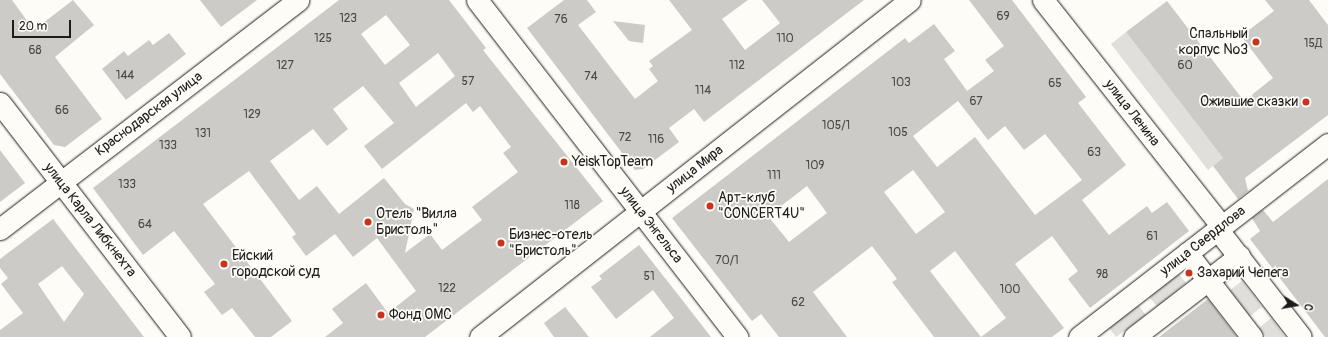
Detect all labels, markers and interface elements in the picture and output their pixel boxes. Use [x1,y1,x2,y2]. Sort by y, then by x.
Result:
house number: 69 [996,10,1010,24]
scale bar [14,12,73,38]
house number: 123 [339,12,357,26]
house number: 76 [554,13,568,27]
text: 20 m [19,19,47,34]
place label: Спальный корпус №3 [1179,26,1248,58]
house number: 125 [314,32,332,46]
house number: 110 [776,32,794,46]
marker: Спальный корпус №3 [1251,37,1261,47]
house number: 15Д [1304,37,1322,51]
house number: 68 [28,44,42,58]
house number: 127 [276,59,294,73]
house number: 112 [729,59,745,73]
house number: 60 [1177,59,1193,73]
street label: Краснодарская улица [92,68,206,160]
house number: 144 [116,69,134,83]
house number: 74 [584,70,598,84]
house number: 57 [462,75,474,89]
house number: 103 [891,76,911,90]
street label: улица Ленина [1101,76,1163,150]
house number: 65 [1048,77,1062,91]
house number: 114 [695,84,711,98]
place label: Ожившие сказки [1200,94,1298,110]
house number: 67 [969,95,983,109]
marker: Ожившие сказки [1301,97,1311,107]
house number: 66 [55,104,69,118]
house number: 129 [243,108,261,122]
house number: 105/1 [822,119,850,133]
house number: 105 [888,126,908,140]
house number: 131 [195,127,211,141]
house number: 72 [618,131,632,145]
house number: 116 [648,133,664,147]
house number: 133 [159,139,177,153]
street label: улица Мира [663,142,727,196]
house number: 63 [1087,146,1101,160]
place label: YeiskTopTeam [572,154,653,170]
marker: YeiskTopTeam [559,157,569,167]
house number: 109 [805,159,825,173]
street label: улица Карла Либкнехта [40,160,140,280]
house number: 111 [767,169,781,183]
house number: 133 [118,178,136,192]
street label: улица Энгельса [616,183,686,267]
place label: Арт-клуб "CONCERT4U" [718,190,805,222]
house number: 118 [564,199,580,213]
marker: Арт-клуб "CONCERT4U" [705,201,715,211]
street label: улица Свердлова [1157,202,1249,280]
place label: Отель "Вилла Бристоль" [376,206,457,238]
marker: Отель "Вилла Бристоль" [363,217,373,227]
house number: 64 [138,218,152,232]
place label: Бизнес-отель "Бристоль" [509,227,593,260]
house number: 61 [1146,230,1158,244]
marker: Бизнес-отель "Бристоль" [496,238,506,248]
place label: Ейский городской суд [232,248,320,280]
house number: 70/1 [715,254,739,268]
marker: Ейский городской суд [219,259,229,269]
place label: Захарий Чепега [1197,265,1289,281]
house number: 98 [1096,268,1108,282]
marker: Захарий Чепега [1184,268,1194,278]
house number: 51 [643,270,655,284]
house number: 122 [438,282,456,296]
house number: 100 [999,283,1021,297]
north arrow [1276,285,1316,325]
house number: 62 [791,296,805,310]
text: С [1301,303,1315,312]
place label: Фонд ОМС [389,307,452,323]
marker: Фонд ОМС [376,310,386,320]

